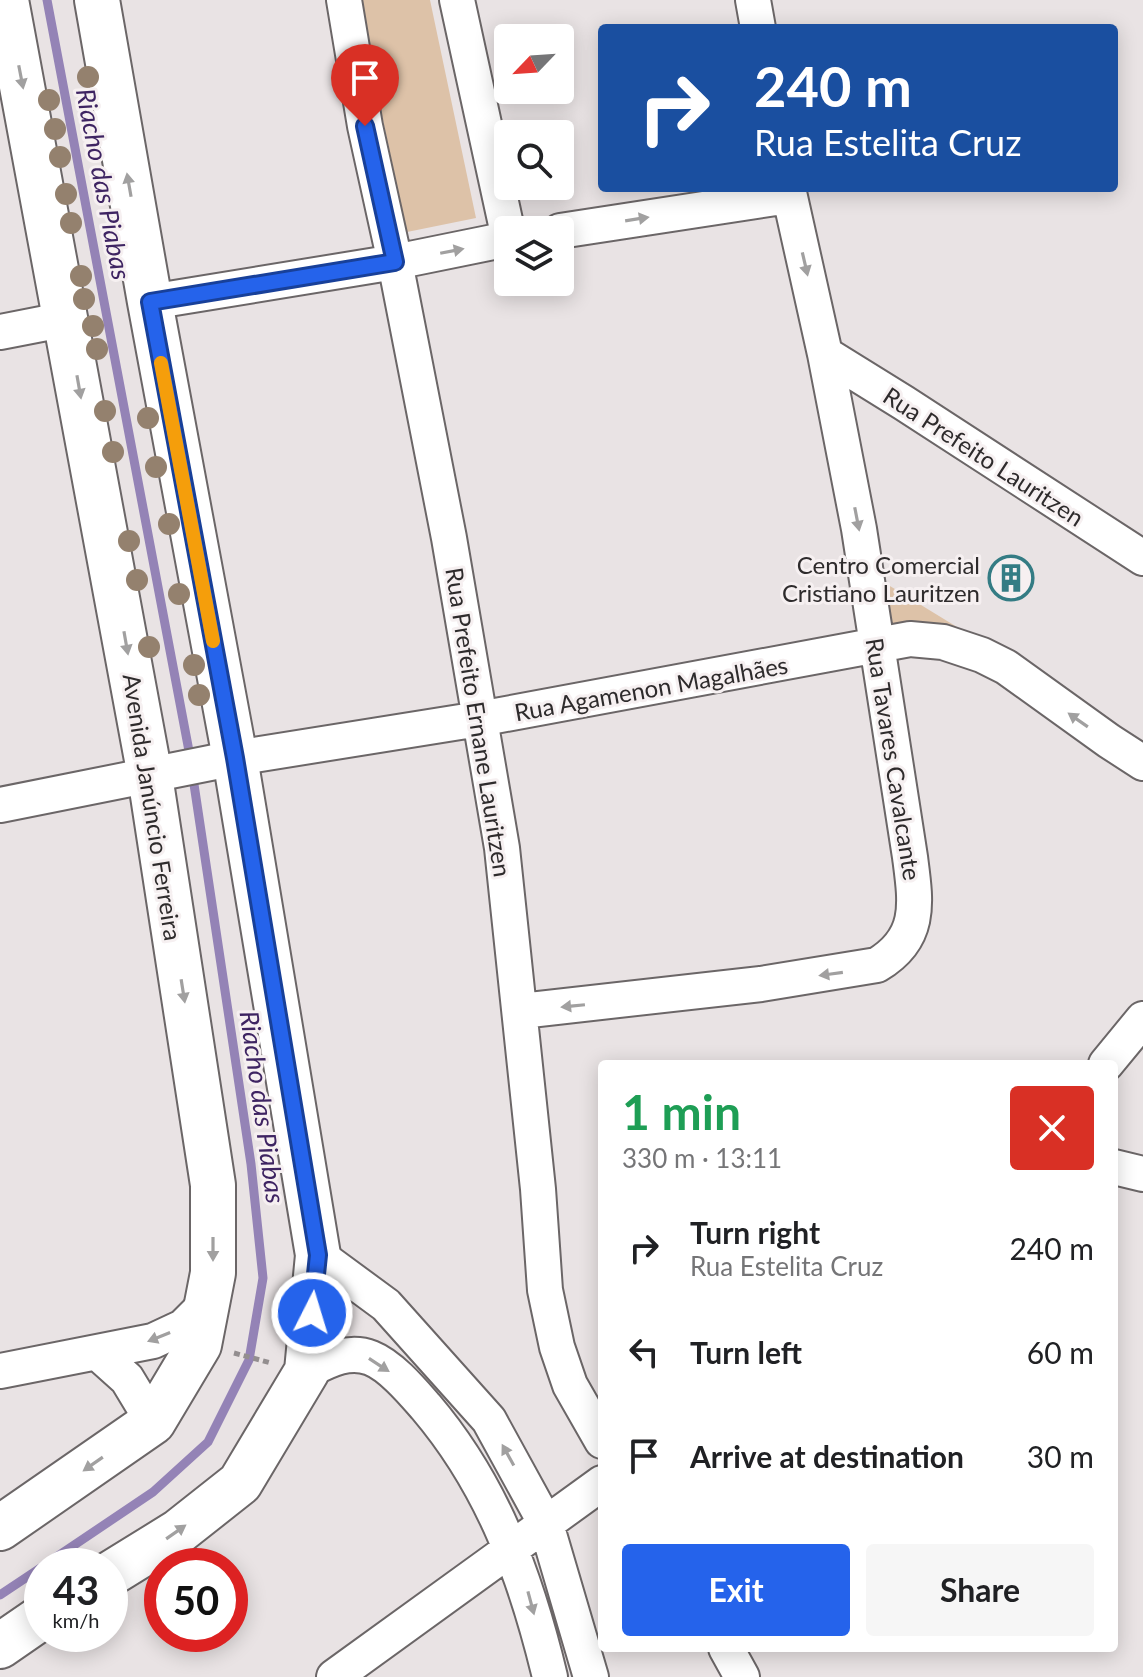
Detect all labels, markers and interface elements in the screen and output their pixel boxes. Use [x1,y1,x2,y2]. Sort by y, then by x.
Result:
north arrow [494,24,574,104]
map controls [494,24,574,296]
pin [331,44,399,126]
text: 240 m [754,52,912,119]
icon: arrive [343,56,387,100]
icon: right [622,56,726,160]
one-way arrow [15,64,27,89]
water label: Riacho das Piabas [70,86,138,282]
button: search [494,120,574,200]
text: Rua Estelita Cruz [754,120,1021,164]
one-way arrow [123,173,135,198]
one-way arrow [625,212,650,225]
button: layers [494,216,574,296]
one-way arrow [439,244,464,256]
one-way arrow [799,252,811,277]
one-way arrow [74,375,86,400]
street label: Rua Prefeito Lauritzen [878,380,1090,532]
one-way arrow [851,507,863,532]
place label: Centro Comercial Cristiano Lauritzen [782,550,980,607]
building icon: Centro Comercial Cristiano Lauritzen [987,554,1035,602]
street label: Rua Prefeito Ernane Lauritzen [440,565,518,879]
one-way arrow [120,631,132,656]
street label: Rua Tavares Cavalcante [861,636,927,882]
street label: Rua Agamenon Magalhães [512,650,790,726]
street label: Avenida Janúncio Ferreira [118,671,188,943]
one-way arrow [1067,712,1089,728]
one-way arrow [818,968,843,981]
one-way arrow [177,979,190,1004]
one-way arrow [560,999,585,1012]
water label: Riacho das Piabas [234,1009,292,1205]
text: 1 min [622,1083,741,1140]
button: close [1010,1086,1094,1170]
text: 330 m · 13:11 [622,1142,782,1174]
text: Turn right [690,1214,820,1250]
icon: right [622,1226,666,1270]
text: 240 m [1009,1230,1094,1266]
one-way arrow [207,1237,219,1262]
text: Rua Estelita Cruz [690,1250,883,1282]
position arrow [270,1271,354,1355]
icon: left [622,1330,666,1374]
one-way arrow [147,1331,171,1344]
text: Turn left [690,1334,802,1370]
text: 60 m [1027,1334,1094,1370]
one-way arrow [368,1358,389,1373]
icon: arrive [622,1434,666,1478]
text: Arrive at destination [690,1438,964,1474]
text: 30 m [1027,1438,1094,1474]
one-way arrow [501,1444,515,1467]
one-way arrow [83,1456,104,1471]
one-way arrow [166,1525,187,1540]
button: Exit [622,1544,850,1636]
button: Share [866,1544,1094,1636]
speed limit sign: 50 [144,1548,248,1652]
text: 43 [53,1566,99,1614]
one-way arrow [525,1591,537,1616]
text: km/h [53,1608,99,1632]

